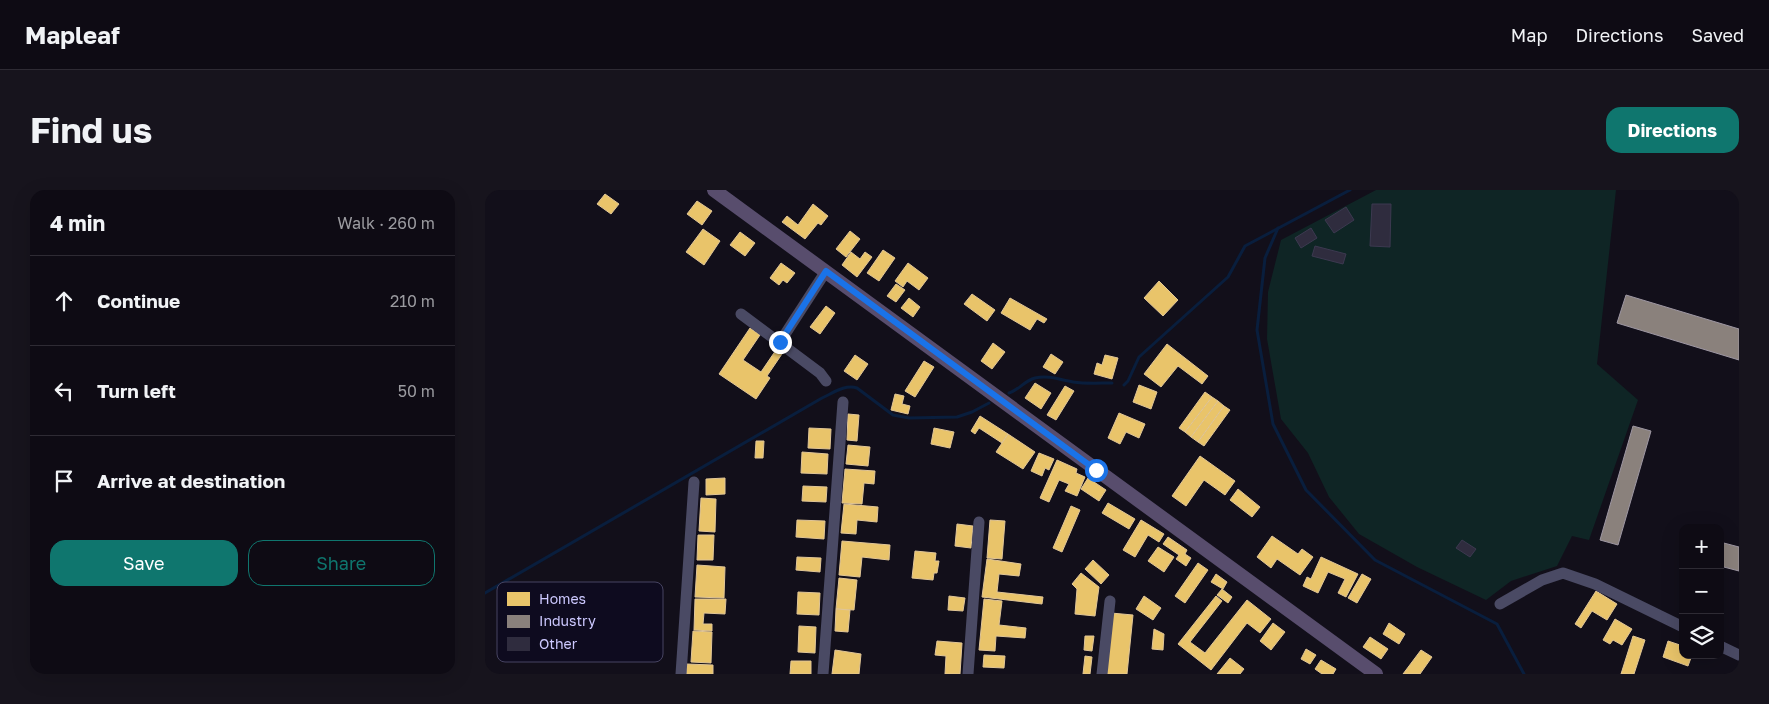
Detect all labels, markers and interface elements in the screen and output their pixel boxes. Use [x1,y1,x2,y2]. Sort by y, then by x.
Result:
text: Mapleaf [25,20,120,49]
text: Map [1511,24,1547,46]
text: Directions [1575,24,1663,46]
text: Saved [1691,24,1744,46]
button: Directions [1606,107,1739,153]
text: Find us [30,109,152,151]
text: 4 min [50,210,105,236]
text: Walk · 260 m [337,213,435,233]
icon: ahead [50,287,78,315]
text: Continue [97,289,180,312]
text: 210 m [390,291,435,311]
route end [769,331,792,354]
icon: left [50,377,78,405]
text: Turn left [97,379,176,402]
text: 50 m [398,381,435,401]
route start [1085,459,1108,482]
icon: arrive [50,467,78,495]
text: Arrive at destination [97,469,285,492]
map controls [1679,524,1724,659]
button: + [1679,524,1724,569]
button: Save [50,540,238,586]
button: Share [248,540,435,586]
button: − [1679,569,1724,614]
legend [497,582,663,662]
text: Homes [539,590,586,607]
text: Industry [539,612,596,629]
button: layers [1679,614,1724,659]
text: Other [539,635,578,652]

